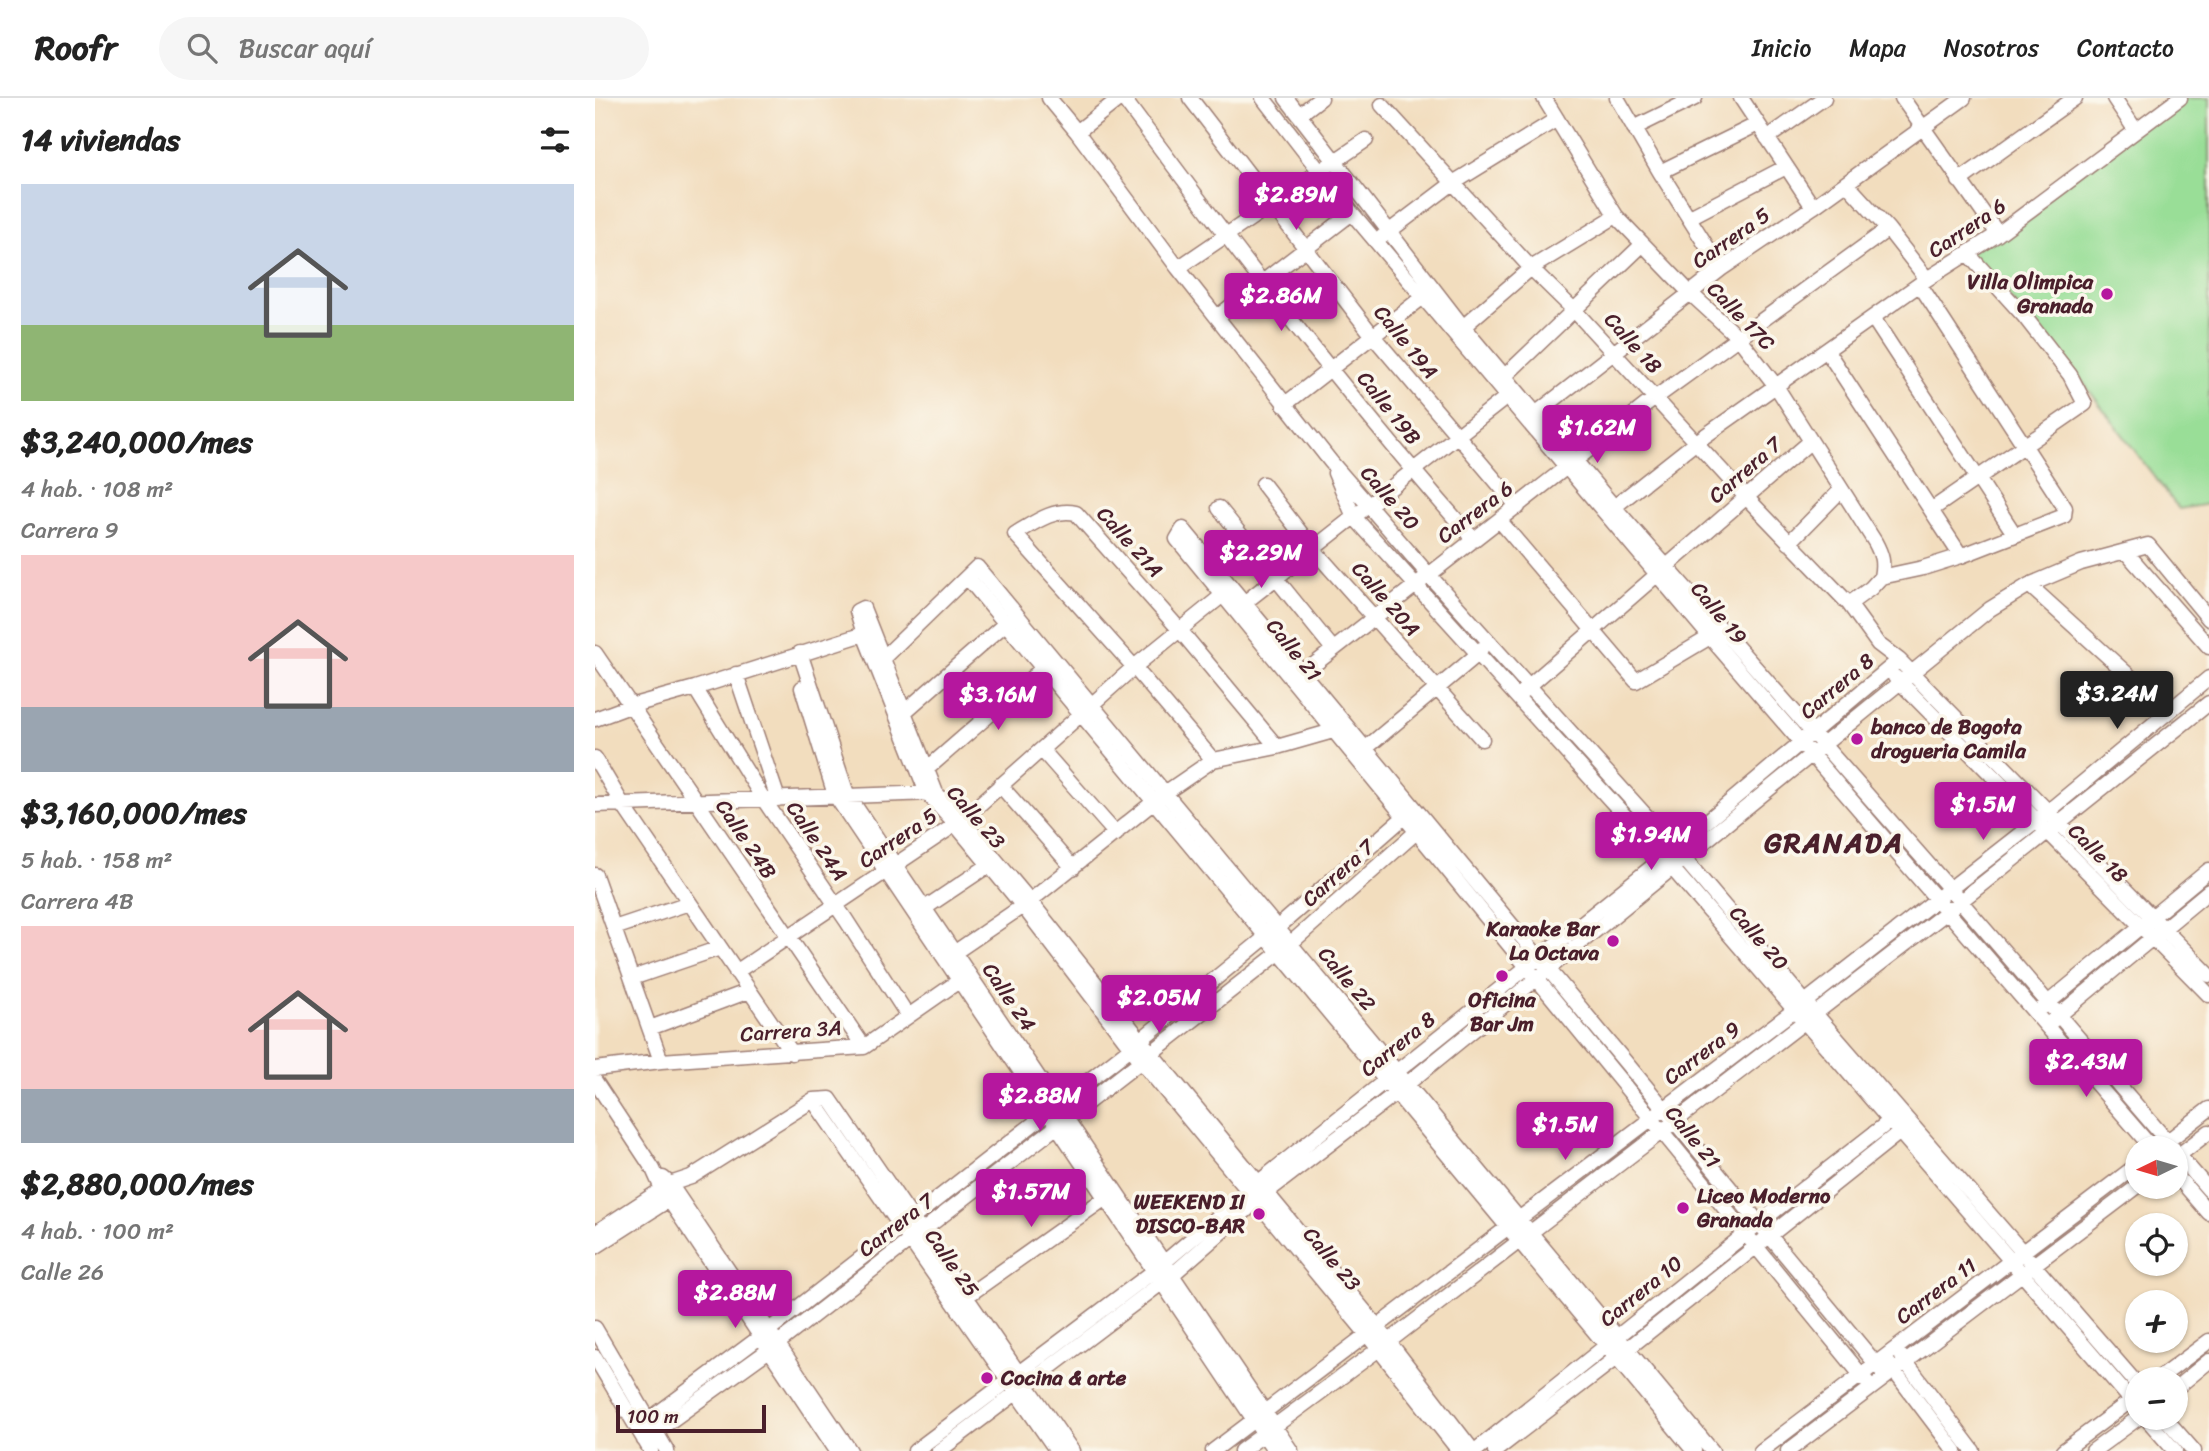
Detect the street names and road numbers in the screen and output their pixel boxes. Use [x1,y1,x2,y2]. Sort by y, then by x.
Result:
street label: Carrera 6 [1920,188,2014,268]
street label: Carrera 5 [1684,197,1779,279]
street label: Calle 17C [1697,272,1785,360]
street label: Calle 19A [1364,296,1448,388]
street label: Calle 18 [1594,303,1672,383]
street label: Calle 19B [1347,362,1431,454]
street label: Carrera 7 [1699,425,1792,513]
street label: Calle 20 [1350,456,1430,540]
street label: Carrera 6 [1428,470,1522,554]
street label: Calle 21A [1087,497,1173,587]
street label: Calle 20A [1342,552,1430,646]
street label: Calle 19 [1681,573,1757,654]
street label: Calle 21 [1256,610,1332,690]
street label: Carrera 8 [1791,643,1884,729]
street label: Calle 23 [937,776,1015,858]
street label: Calle 24B [705,791,787,887]
street label: Calle 24A [776,793,858,889]
street label: Carrera 5 [850,797,946,879]
street label: Calle 18 [2059,814,2138,893]
street label: Carrera 7 [1292,828,1385,917]
street label: Calle 20 [1719,896,1799,980]
street label: Calle 22 [1308,938,1386,1020]
street label: Calle 24 [972,954,1046,1040]
street label: Carrera 8 [1351,1001,1445,1087]
street label: Carrera 3A [739,1009,843,1053]
street label: Carrera 9 [1655,1011,1749,1095]
street label: Calle 21 [1655,1097,1731,1177]
street label: Carrera 7 [850,1182,944,1267]
street label: Calle 23 [1293,1218,1371,1300]
street label: Calle 25 [914,1221,990,1305]
street label: Carrera 10 [1591,1245,1691,1337]
street label: Carrera 11 [1887,1247,1985,1335]

